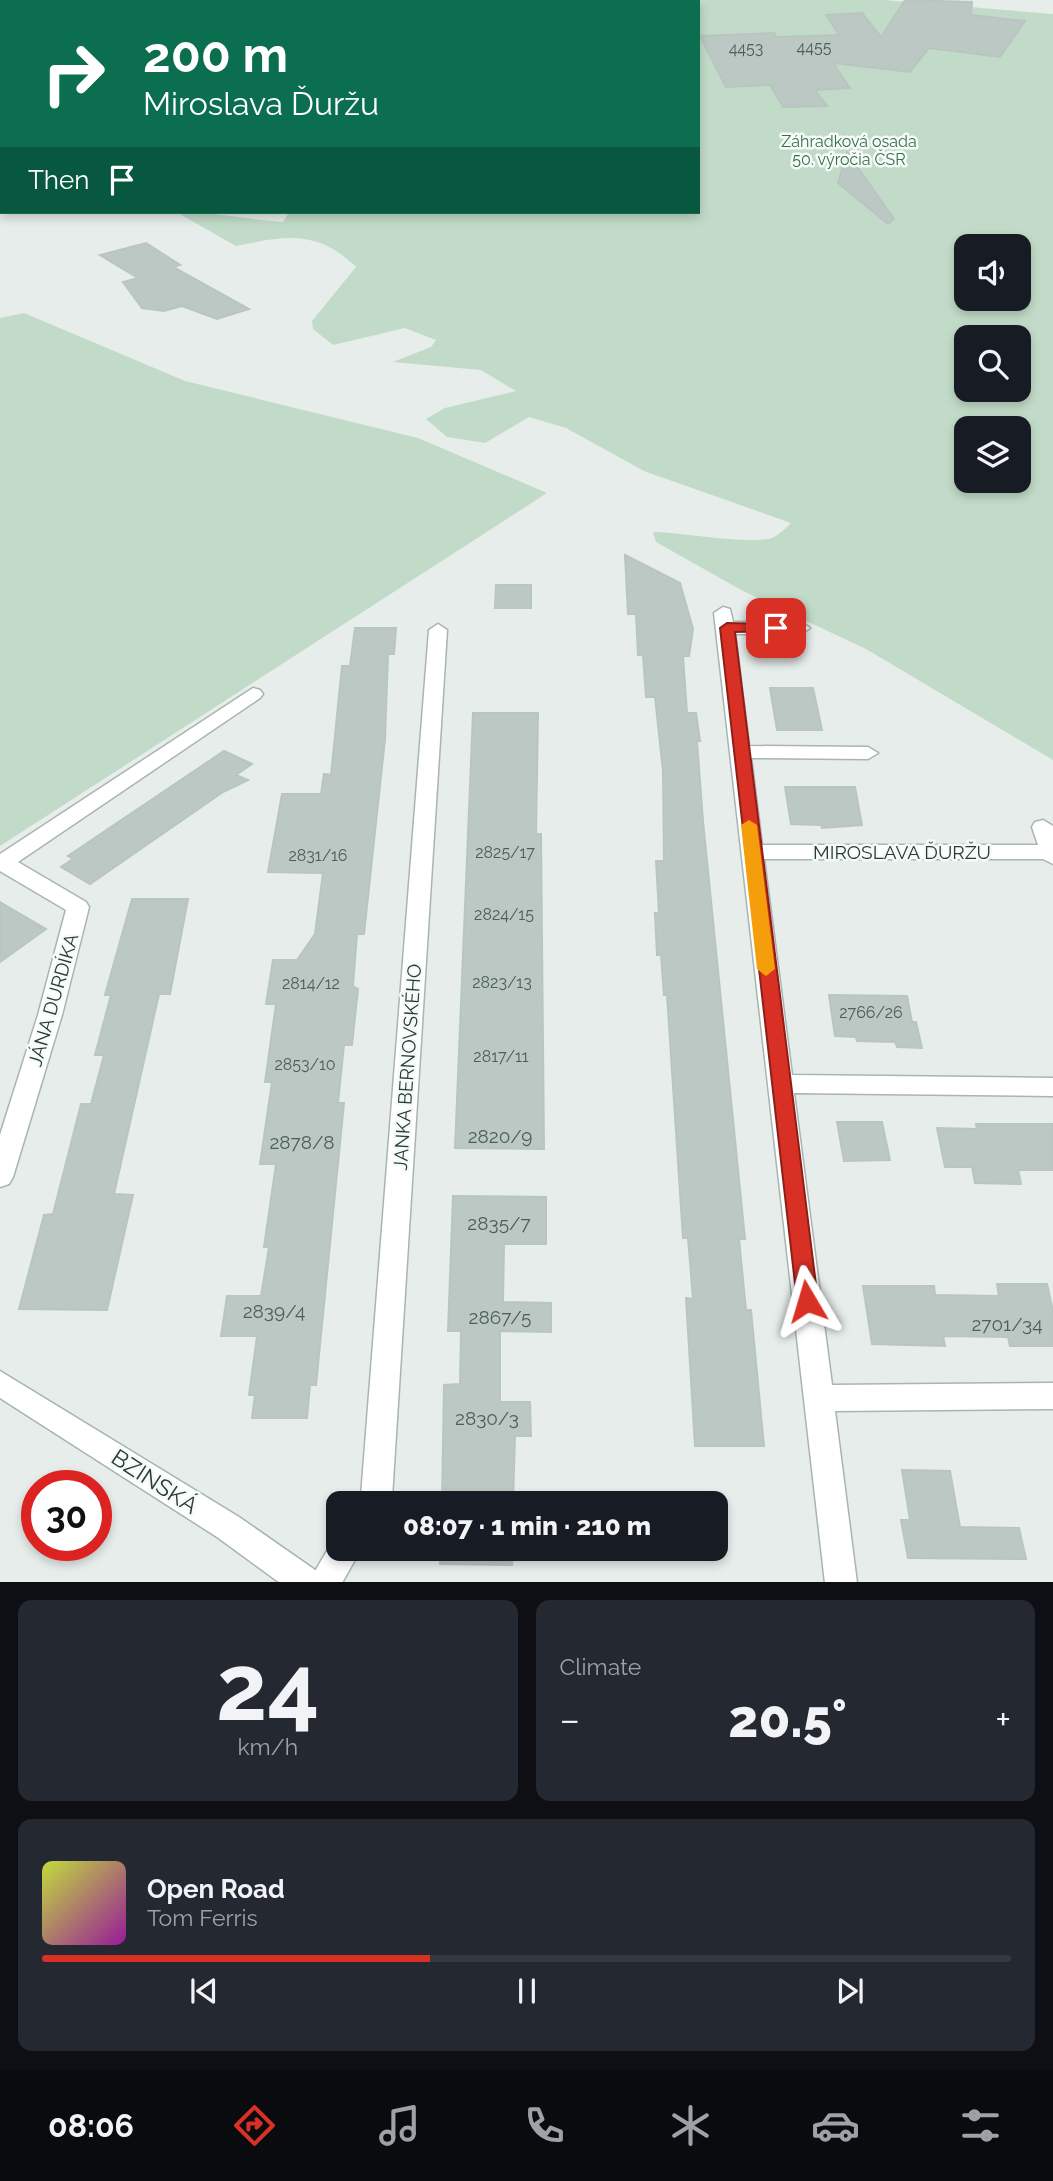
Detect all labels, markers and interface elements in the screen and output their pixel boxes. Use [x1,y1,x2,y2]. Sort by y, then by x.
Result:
text: 200 m [143,26,288,83]
icon: right [28,28,119,119]
house number: 4455 [797,38,832,57]
house number: 4453 [729,39,763,58]
text: Miroslava Ďuržu [143,85,379,122]
park label: Záhradková osada 50. výročia ČSR [781,132,917,169]
icon: arrive [103,161,141,199]
text: Then [28,165,89,195]
map controls [954,234,1031,493]
button: sound [954,234,1031,311]
button: search [954,325,1031,402]
button: layers [954,416,1031,493]
pin [746,598,806,658]
icon: arrive [757,609,795,647]
street label: MIROSLAVA ĎURŽU [813,841,991,863]
house number: 2825/17 [475,843,535,862]
house number: 2831/16 [288,846,348,865]
house number: 2824/15 [474,905,534,924]
street label: JÁNA DURDÍKA [24,931,83,1069]
street label: JANKA BERNOVSKÉHO [389,963,425,1171]
house number: 2823/13 [472,973,532,992]
house number: 2814/12 [282,974,340,993]
house number: 2766/26 [839,1003,903,1022]
house number: 2817/11 [473,1047,529,1066]
house number: 2853/10 [274,1055,336,1074]
house number: 2820/9 [468,1125,532,1147]
house number: 2878/8 [269,1131,335,1153]
house number: 2835/7 [467,1212,531,1234]
position arrow [770,1264,844,1338]
house number: 2839/4 [243,1300,305,1322]
house number: 2867/5 [469,1306,531,1328]
house number: 2701/34 [971,1313,1043,1335]
house number: 2830/3 [455,1407,519,1429]
street label: BZINSKÁ [107,1443,204,1519]
speed limit sign: 30 [21,1470,112,1561]
text: 08:07 · 1 min · 210 m [403,1511,651,1541]
text: 24 [216,1634,319,1741]
text: Climate [560,1653,641,1680]
text: 20.5° [728,1688,847,1749]
text: − [560,1697,580,1742]
text: + [995,1697,1011,1742]
text: km/h [237,1733,298,1760]
text: Open Road [147,1874,285,1904]
text: Tom Ferris [147,1904,258,1931]
icon: previous [185,1972,223,2010]
icon: pause [508,1972,546,2010]
icon: next [831,1972,869,2010]
icon: directions [230,2101,279,2150]
icon: music [375,2101,424,2150]
icon: phone [520,2101,569,2150]
icon: climate [666,2101,715,2150]
icon: car [811,2101,860,2150]
icon: filters [956,2101,1005,2150]
text: 08:06 [48,2107,134,2144]

